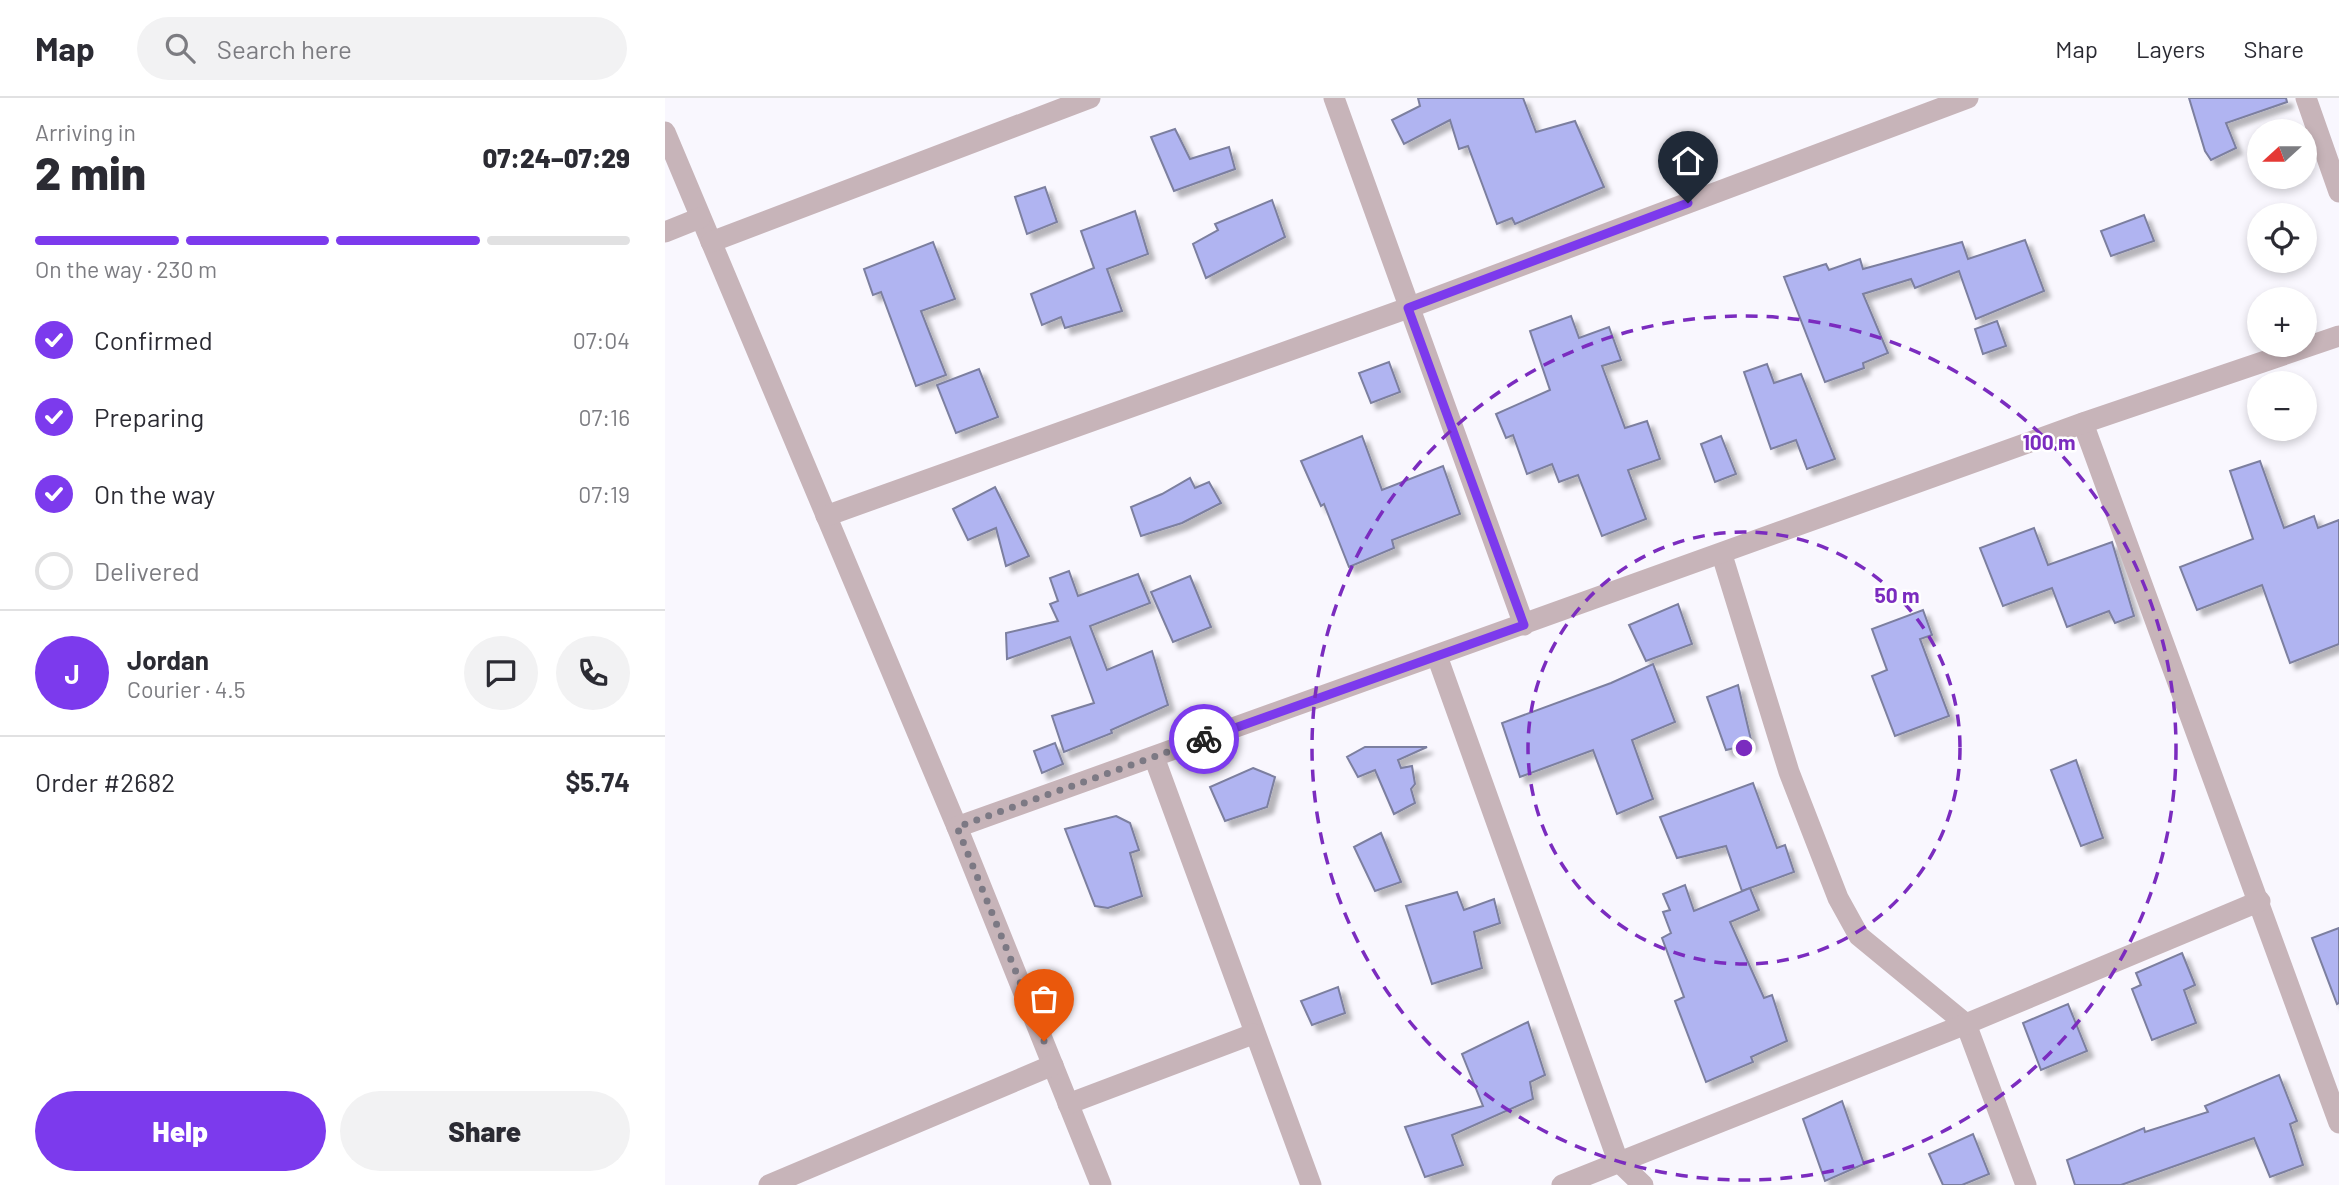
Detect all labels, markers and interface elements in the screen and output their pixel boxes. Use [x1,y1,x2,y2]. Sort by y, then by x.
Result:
search box [137,17,627,80]
text: Map [35,28,95,68]
icon: search [161,29,199,67]
text: Search here [217,33,352,64]
text: Map [2055,34,2098,63]
text: Layers [2136,34,2205,63]
text: Share [2243,34,2304,63]
text: Arriving in [35,118,136,146]
north arrow [2247,119,2317,189]
map controls [2247,119,2317,441]
pin [1658,131,1718,203]
text: 07:24–07:29 [482,142,630,173]
icon: home [1669,142,1707,180]
text: 2 min [35,144,146,199]
button: locate [2247,203,2317,273]
text: On the way · 230 m [35,255,217,283]
button: + [2247,287,2317,357]
icon: check [35,321,73,359]
text: Confirmed [94,324,213,355]
text: 07:04 [573,326,630,354]
button: − [2247,371,2317,441]
icon: check [35,398,73,436]
text: Preparing [94,401,204,432]
text: 07:16 [578,403,630,431]
text: 100 m [2022,429,2076,454]
icon: check [35,475,73,513]
text: On the way [94,478,215,509]
text: 07:19 [578,480,630,508]
text: Delivered [94,555,200,586]
text: 50 m [1874,582,1920,607]
button: chat [464,636,538,710]
button: phone [556,636,630,710]
text: Jordan [127,644,209,675]
text: J [64,658,80,689]
text: Courier · 4.5 [127,675,246,703]
courier [1169,704,1239,774]
icon: bike [1185,720,1223,758]
centre of rings [1732,736,1756,760]
text: Order #2682 [35,766,175,797]
text: $5.74 [565,766,630,797]
pin [1014,969,1074,1041]
icon: bag [1025,980,1063,1018]
button: Help [35,1091,326,1171]
button: Share [340,1091,630,1171]

